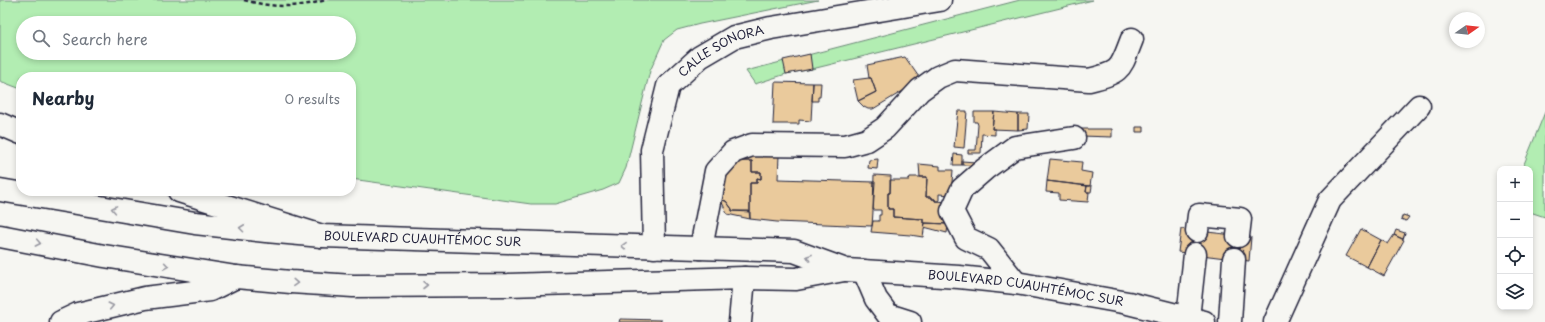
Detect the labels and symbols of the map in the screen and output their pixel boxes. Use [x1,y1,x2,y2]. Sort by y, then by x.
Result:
north arrow [1449,12,1485,48]
street label: CALLE SONORA [674,20,766,81]
one-way arrow [111,205,117,214]
one-way arrow [239,224,246,233]
street label: BOULEVARD CUAUHTÉMOC SUR [323,226,522,250]
one-way arrow [35,238,41,247]
one-way arrow [621,241,627,250]
one-way arrow [805,253,812,261]
one-way arrow [163,261,169,270]
street label: BOULEVARD CUAUHTÉMOC SUR [927,265,1126,310]
one-way arrow [292,278,298,287]
one-way arrow [422,281,428,289]
one-way arrow [107,302,114,311]

